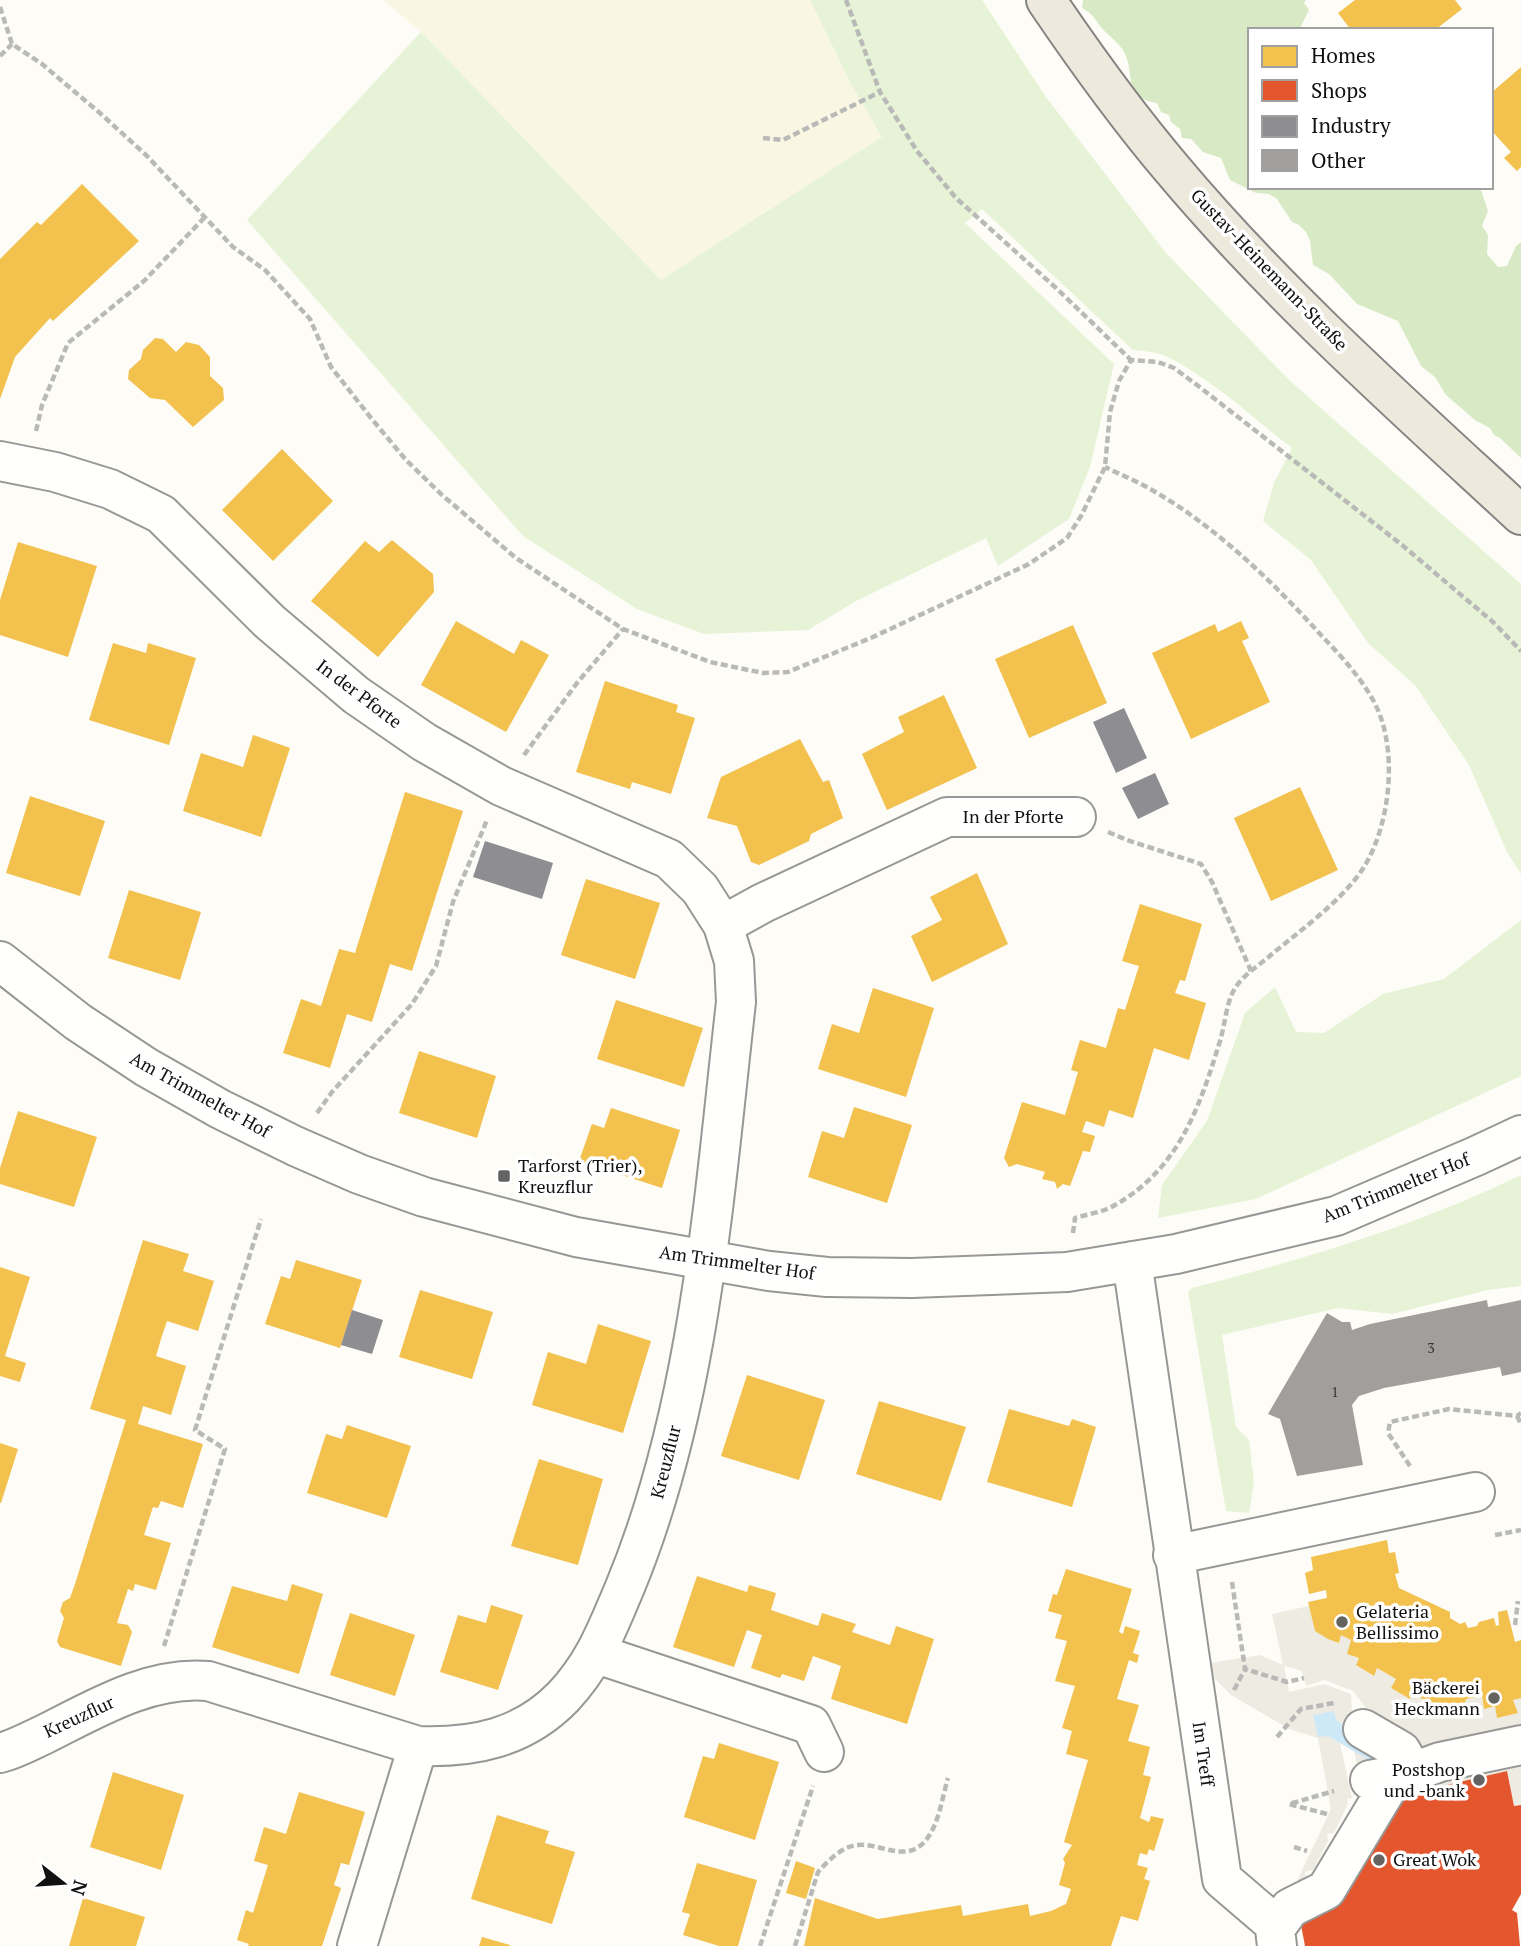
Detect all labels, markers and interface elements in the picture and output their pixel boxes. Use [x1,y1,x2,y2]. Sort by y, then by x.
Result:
legend [1248,28,1493,189]
text: Homes [1311,41,1376,69]
text: Shops [1311,76,1367,104]
text: Industry [1311,111,1391,139]
text: Other [1311,146,1365,174]
street label: Gustav-Heinemann-Straße [1186,183,1354,356]
street label: In der Pforte [312,653,407,733]
street label: In der Pforte [963,804,1063,828]
street label: Am Trimmelter Hof [126,1046,277,1144]
street label: Am Trimmelter Hof [1318,1146,1475,1228]
place label: Tarforst (Trier), Kreuzflur [518,1153,643,1198]
marker: Tarforst (Trier), Kreuzflur [496,1168,512,1184]
street label: Am Trimmelter Hof [658,1239,818,1285]
house number: 3 [1427,1338,1435,1357]
house number: 1 [1331,1382,1339,1401]
street label: Kreuzflur [644,1422,686,1501]
place label: Gelateria Bellissimo [1356,1599,1439,1644]
marker: Gelateria Bellissimo [1334,1614,1350,1630]
place label: Bäckerei Heckmann [1394,1675,1480,1720]
street label: Kreuzflur [40,1689,118,1743]
marker: Bäckerei Heckmann [1486,1690,1502,1706]
street label: Im Treff [1188,1720,1221,1790]
place label: Postshop und -bank [1384,1757,1466,1802]
marker: Postshop und -bank [1471,1772,1487,1788]
place label: Great Wok [1393,1847,1477,1871]
north arrow [28,1848,98,1918]
marker: Great Wok [1371,1852,1387,1868]
text: N [66,1878,94,1899]

